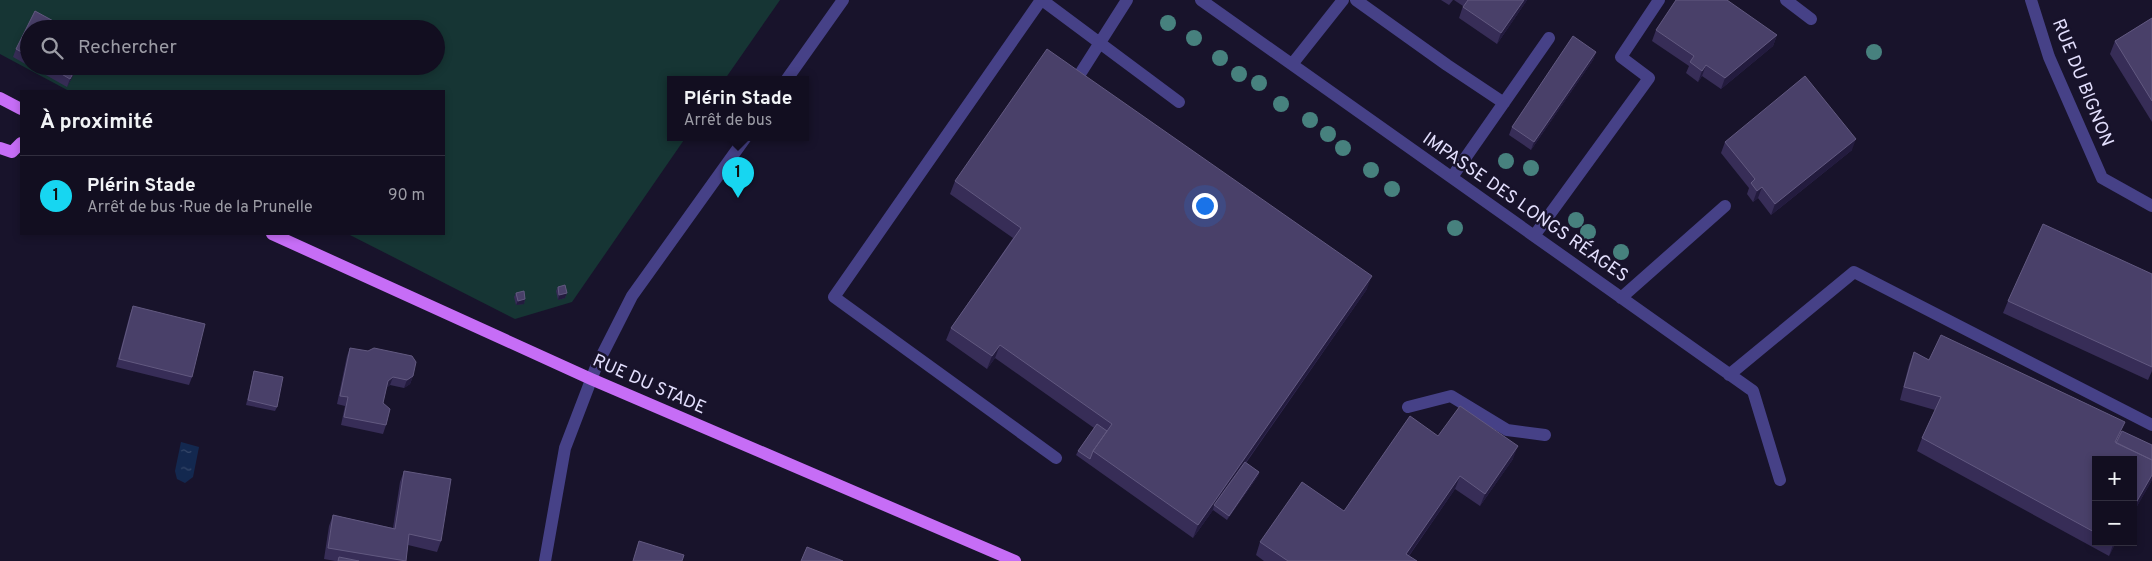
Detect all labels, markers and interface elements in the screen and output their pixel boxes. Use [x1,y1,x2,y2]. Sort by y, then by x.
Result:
street label: RUE DU BIGNON [2046,16,2118,150]
search box [20,20,445,75]
icon: search [38,34,66,62]
text: Rechercher [78,36,177,60]
popup [667,76,809,141]
text: Plérin Stade [684,87,792,111]
text: À proximité [40,109,153,136]
text: Arrêt de bus [684,111,772,131]
street label: IMPASSE DES LONGS RÉAGES [1418,126,1634,288]
pin: 1 [722,157,754,198]
text: Plérin Stade [87,174,195,198]
text: 1 [53,186,59,206]
text: 90 m [388,186,425,206]
your location [1192,193,1218,219]
text: Arrêt de bus · Rue de la Prunelle [87,198,313,218]
street label: RUE DU STADE [589,350,709,420]
map controls [2092,456,2137,546]
button: + [2092,456,2137,501]
button: − [2092,501,2137,546]

